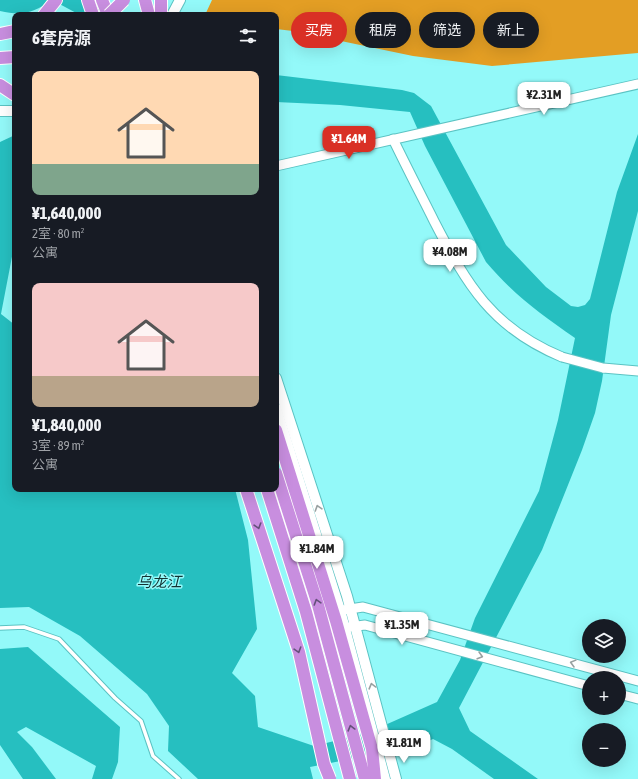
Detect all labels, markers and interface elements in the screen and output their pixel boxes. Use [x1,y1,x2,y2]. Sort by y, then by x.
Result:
chip: 买房 [291,12,347,48]
chip: 租房 [355,12,411,48]
chip: 筛选 [419,12,475,48]
chip: 新上 [483,12,539,48]
icon: filters [237,25,259,47]
text: 6套房源 [32,28,91,48]
pin: ¥2.31M [511,82,577,116]
text: ¥2.31M [526,87,562,102]
icon: home [110,97,182,169]
pin: ¥1.64M [316,126,382,160]
text: ¥1.64M [331,131,367,146]
text: ¥1,640,000 [32,203,102,223]
text: 2室 · 80 m² [32,226,84,241]
pin: ¥4.08M [417,239,483,273]
text: ¥4.08M [432,244,468,259]
text: 公寓 [32,245,58,260]
icon: home [110,309,182,381]
text: ¥1,840,000 [32,415,102,435]
text: 3室 · 89 m² [32,438,84,453]
text: 公寓 [32,457,58,472]
one-way arrow [315,505,323,512]
one-way arrow [253,523,262,530]
pin: ¥1.84M [284,536,350,570]
text: ¥1.84M [299,541,335,556]
water label: 乌龙江 [136,573,183,590]
one-way arrow [313,599,322,606]
pin: ¥1.35M [369,612,435,646]
text: ¥1.35M [384,617,420,632]
map controls [582,619,626,767]
button: layers [582,619,626,663]
one-way arrow [293,646,302,653]
one-way arrow [476,651,483,660]
one-way arrow [570,660,577,668]
button: + [582,671,626,715]
one-way arrow [368,683,377,690]
button: − [582,723,626,767]
one-way arrow [347,725,356,732]
pin: ¥1.81M [371,730,437,764]
text: ¥1.81M [386,735,422,750]

